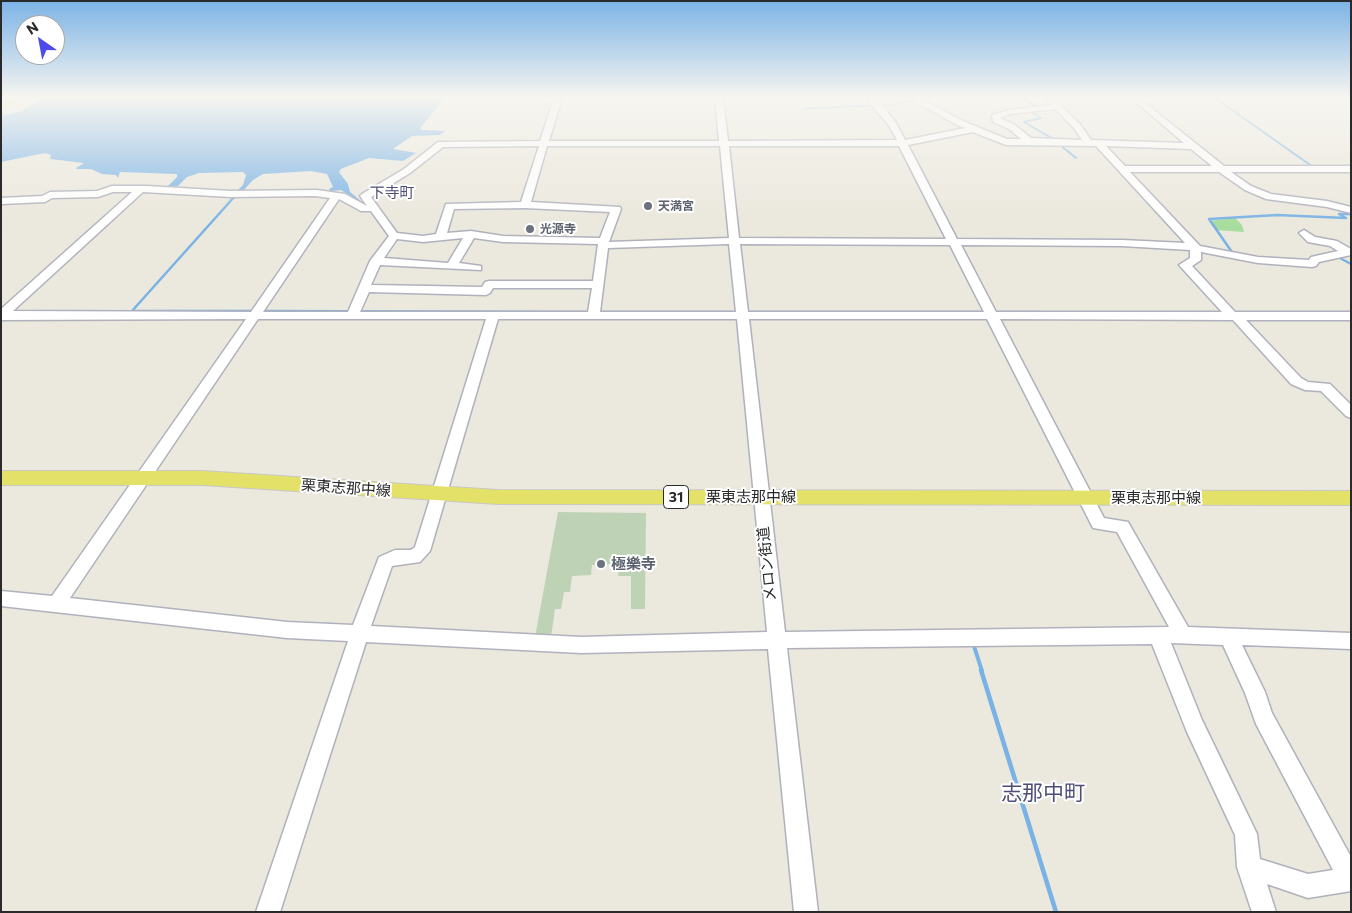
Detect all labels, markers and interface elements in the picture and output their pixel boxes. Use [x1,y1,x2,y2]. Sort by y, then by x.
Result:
north arrow [15,15,65,65]
text: N [23,18,41,38]
district label: 下寺町 [370,184,414,202]
place label: 天満宮 [658,199,694,213]
marker: 天満宮 [642,200,654,212]
place label: 光源寺 [540,222,576,236]
marker: 光源寺 [524,223,536,235]
street label: 栗東志那中線 [300,476,392,500]
road number: 31 [664,486,688,508]
street label: 栗東志那中線 [706,488,796,506]
street label: 栗東志那中線 [1111,489,1201,507]
street label: メロン街道 [754,526,780,602]
place label: 極樂寺 [611,555,656,573]
marker: 極樂寺 [595,558,607,570]
district label: 志那中町 [1001,780,1085,806]

